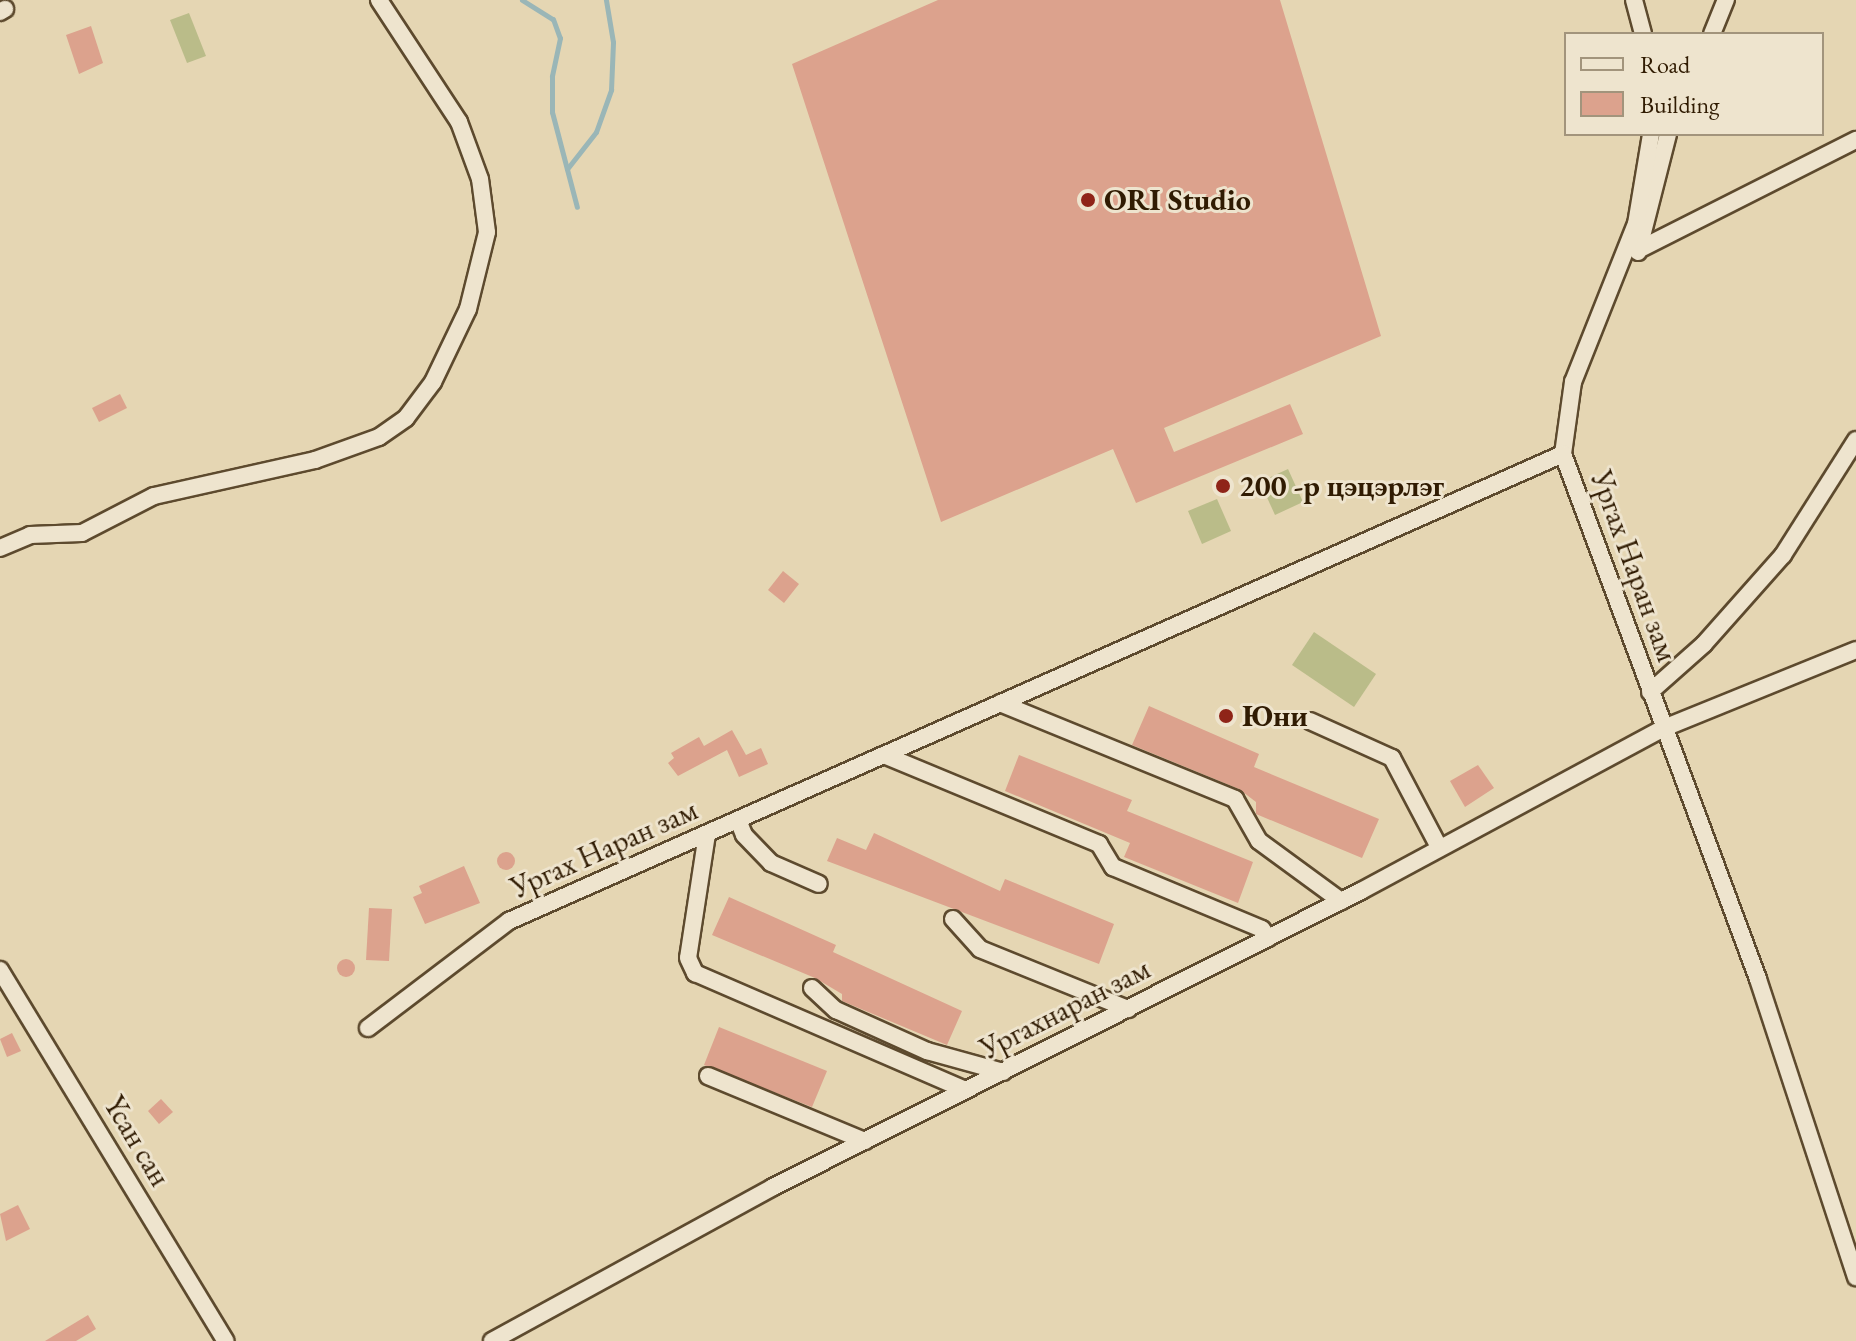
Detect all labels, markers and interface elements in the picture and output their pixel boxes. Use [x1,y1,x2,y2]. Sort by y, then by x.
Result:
legend [1564,32,1824,136]
text: Road [1640,49,1690,80]
text: Building [1640,89,1720,120]
place label: ORI Studio [1104,182,1251,218]
marker: ORI Studio [1079,191,1097,209]
street label: Ургах Наран зам [1583,466,1685,666]
place label: 200 -р цэцэрлэг [1239,468,1444,504]
marker: 200 -р цэцэрлэг [1214,477,1232,495]
place label: Юни [1242,698,1308,734]
marker: Юни [1217,707,1235,725]
street label: Ургах Наран зам [505,792,703,906]
street label: Ургахнаран зам [974,951,1156,1067]
street label: Үсан сан [96,1089,178,1193]

